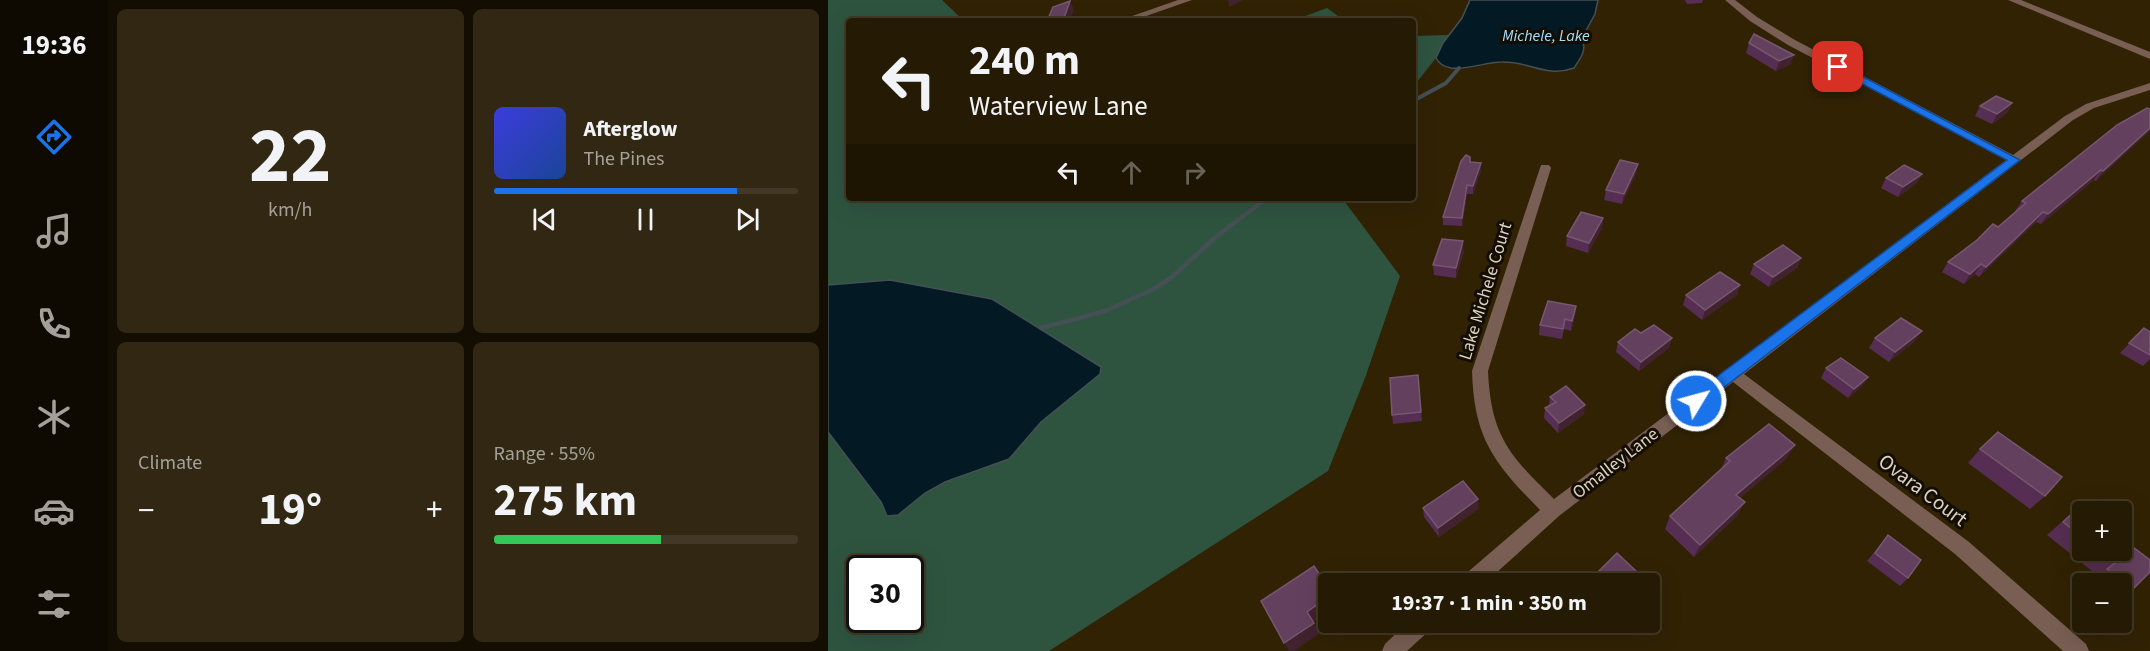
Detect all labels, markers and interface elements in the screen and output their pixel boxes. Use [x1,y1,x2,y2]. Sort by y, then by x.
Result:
water label: Michele, Lake [1502,25,1590,47]
text: 19:36 [21,26,87,65]
text: 240 m [969,31,1080,91]
pin [1812,41,1863,92]
icon: left [870,42,948,120]
icon: arrive [1821,50,1854,83]
text: Waterview Lane [969,87,1148,126]
text: 22 [249,101,331,212]
text: Afterglow [584,113,678,145]
icon: directions [33,116,75,158]
text: The Pines [584,145,665,173]
icon: left [1052,156,1085,189]
icon: ahead [1115,156,1148,189]
icon: right [1178,156,1211,189]
text: km/h [268,196,312,224]
icon: previous [528,203,561,236]
icon: pause [629,203,662,236]
icon: next [731,203,764,236]
icon: music [33,210,75,252]
street label: Lake Michele Court [1453,219,1518,363]
icon: phone [33,303,75,345]
position arrow [1664,369,1728,433]
icon: climate [33,396,75,438]
street label: Omalley Lane [1567,422,1664,505]
text: Range · 55% [494,440,595,468]
street label: Ovara Court [1872,447,1974,533]
text: Climate [138,449,202,477]
text: 275 km [494,469,637,533]
text: 19° [258,478,322,542]
text: − [138,487,154,534]
text: + [426,487,442,534]
icon: car [33,490,75,532]
map controls [2072,501,2132,633]
button: + [2072,501,2132,561]
speed limit sign: 30 [846,555,924,633]
button: − [2072,573,2132,633]
icon: filters [33,583,75,625]
text: 19:37 · 1 min · 350 m [1391,587,1587,619]

